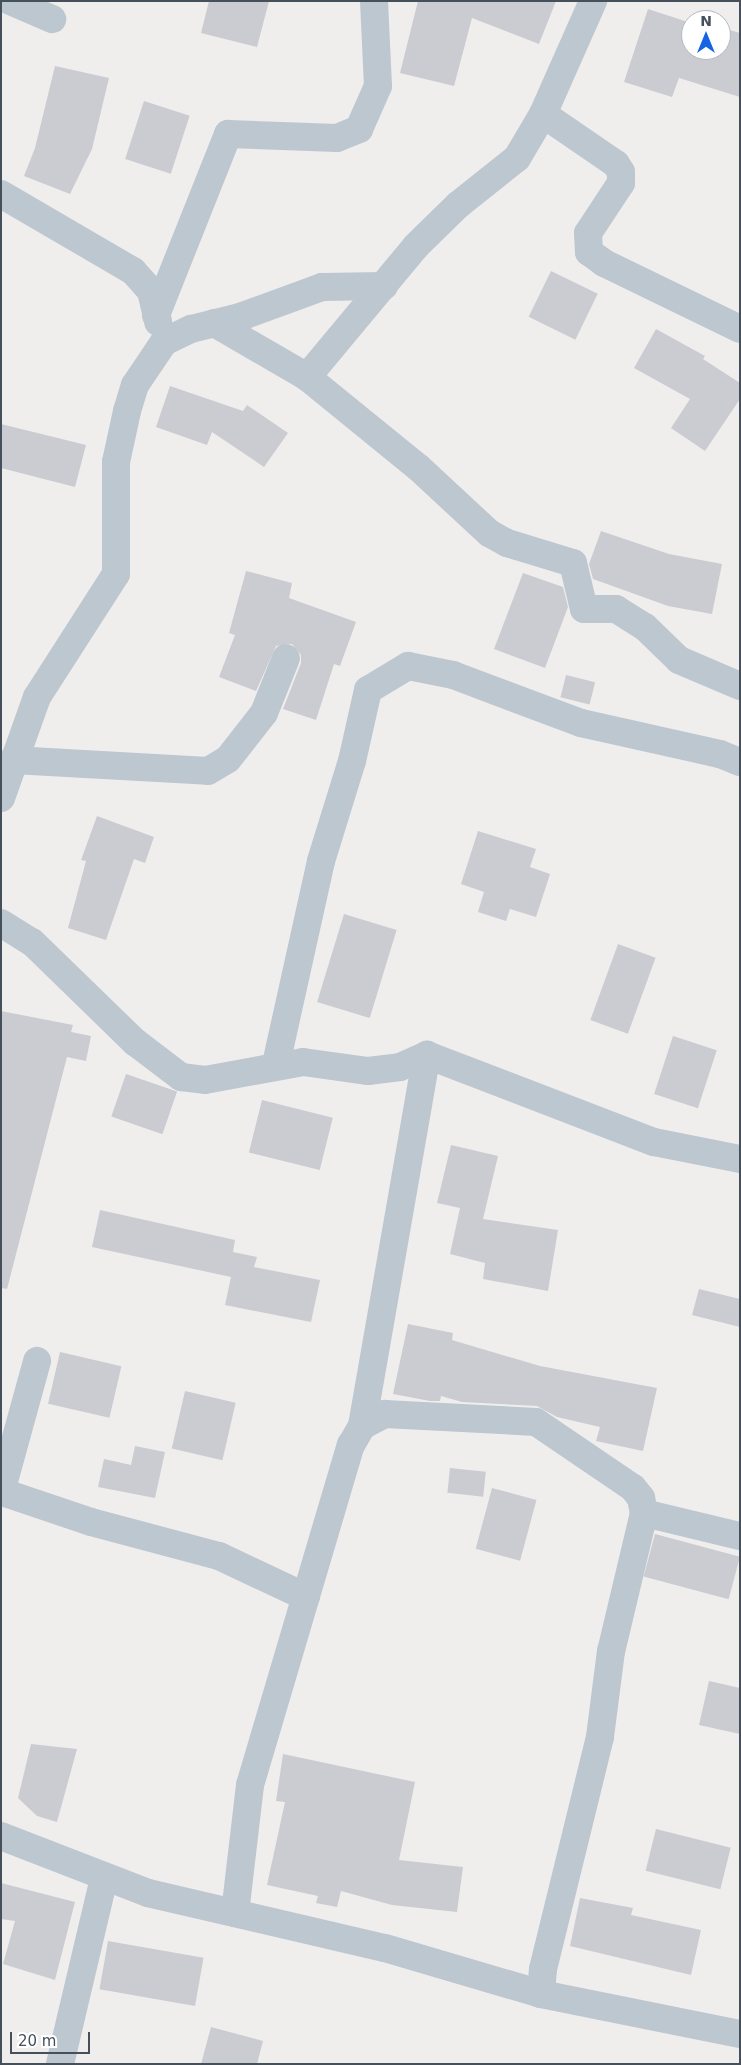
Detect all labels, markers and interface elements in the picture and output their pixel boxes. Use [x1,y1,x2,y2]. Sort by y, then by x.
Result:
north arrow [681,10,731,60]
text: N [700,13,712,29]
scale bar [12,2022,92,2054]
text: 20 m [18,2032,56,2050]

